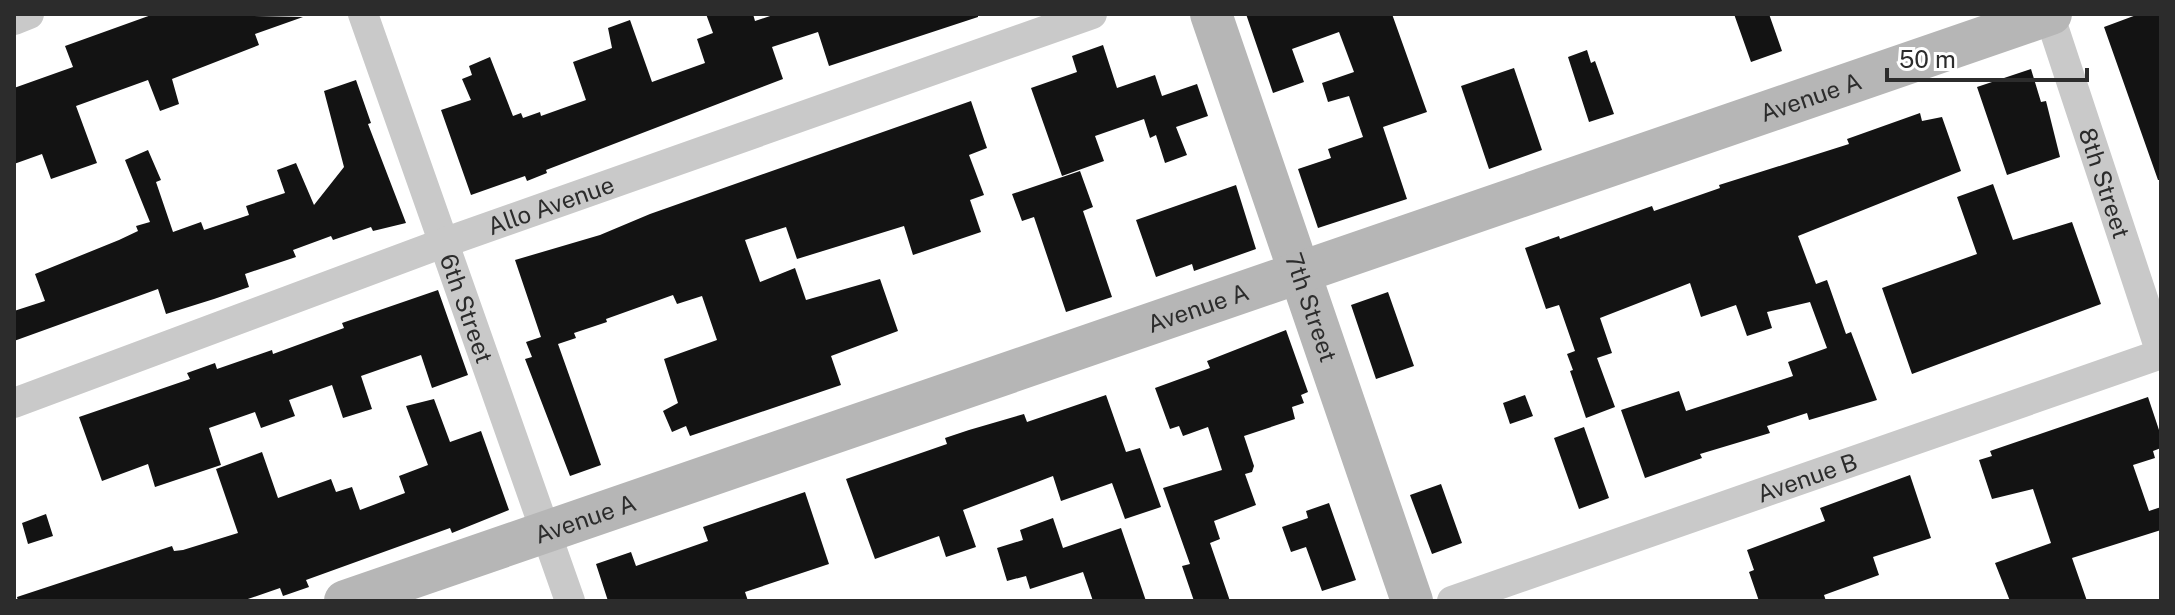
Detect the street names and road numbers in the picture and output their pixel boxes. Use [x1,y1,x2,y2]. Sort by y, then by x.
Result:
street label: Avenue A [1756,66,1865,127]
street label: 8th Street [2074,124,2136,242]
street label: Allo Avenue [484,170,618,240]
street label: 7th Street [1280,249,1343,366]
street label: 6th Street [435,250,499,367]
street label: Avenue A [1144,277,1252,338]
street label: Avenue B [1753,447,1861,508]
street label: Avenue A [531,488,639,549]

